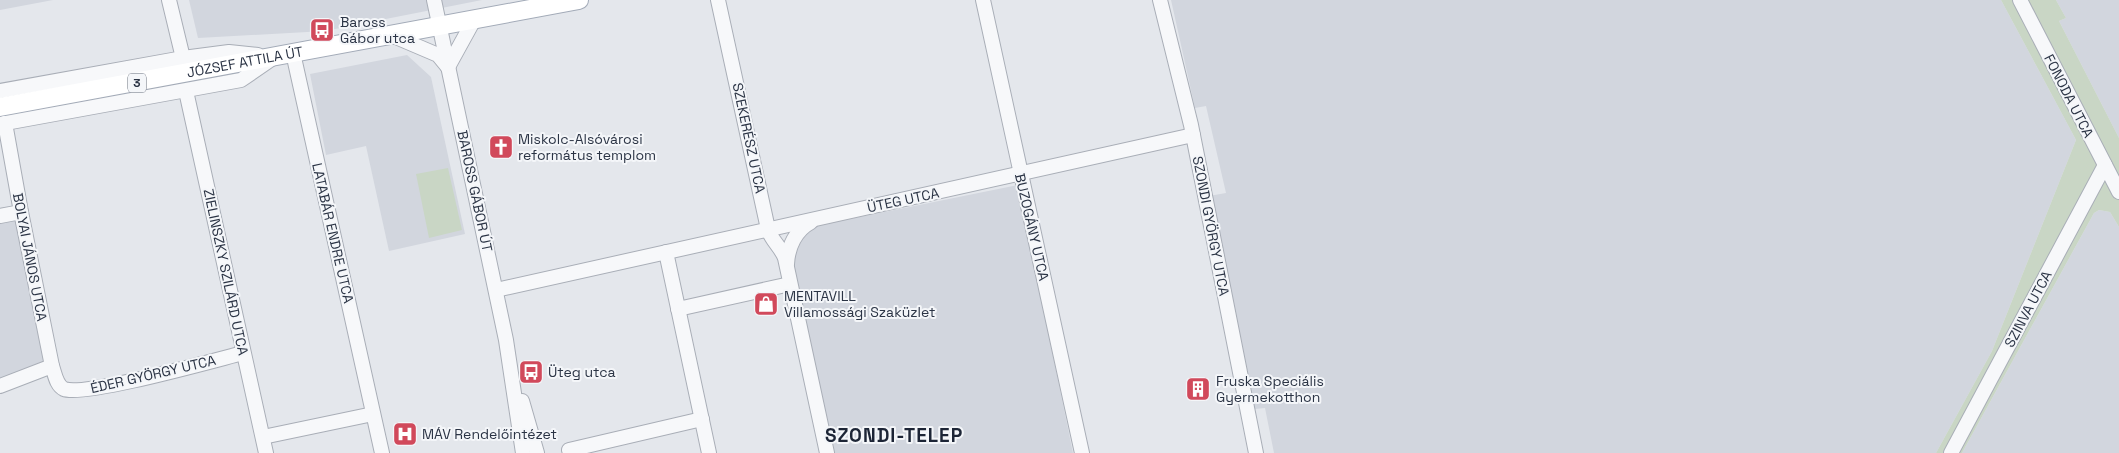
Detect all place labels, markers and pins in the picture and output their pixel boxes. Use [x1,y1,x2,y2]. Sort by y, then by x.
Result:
place label: Baross Gábor utca [340,13,415,47]
bus stop icon: Baross Gábor utca [309,17,335,43]
place label: Miskolc-Alsóvárosi református templom [518,130,656,164]
church icon: Miskolc-Alsóvárosi református templom [488,134,514,160]
place label: MENTAVILL Villamossági Szaküzlet [784,287,935,321]
shop icon: MENTAVILL Villamossági Szaküzlet [753,291,779,317]
bus stop icon: Üteg utca [518,359,544,385]
place label: Üteg utca [548,363,616,381]
place label: Fruska Speciális Gyermekotthon [1216,372,1324,406]
building icon: Fruska Speciális Gyermekotthon [1185,376,1211,402]
hospital icon: MÁV Rendelőintézet [392,421,418,447]
place label: MÁV Rendelőintézet [422,425,557,443]

